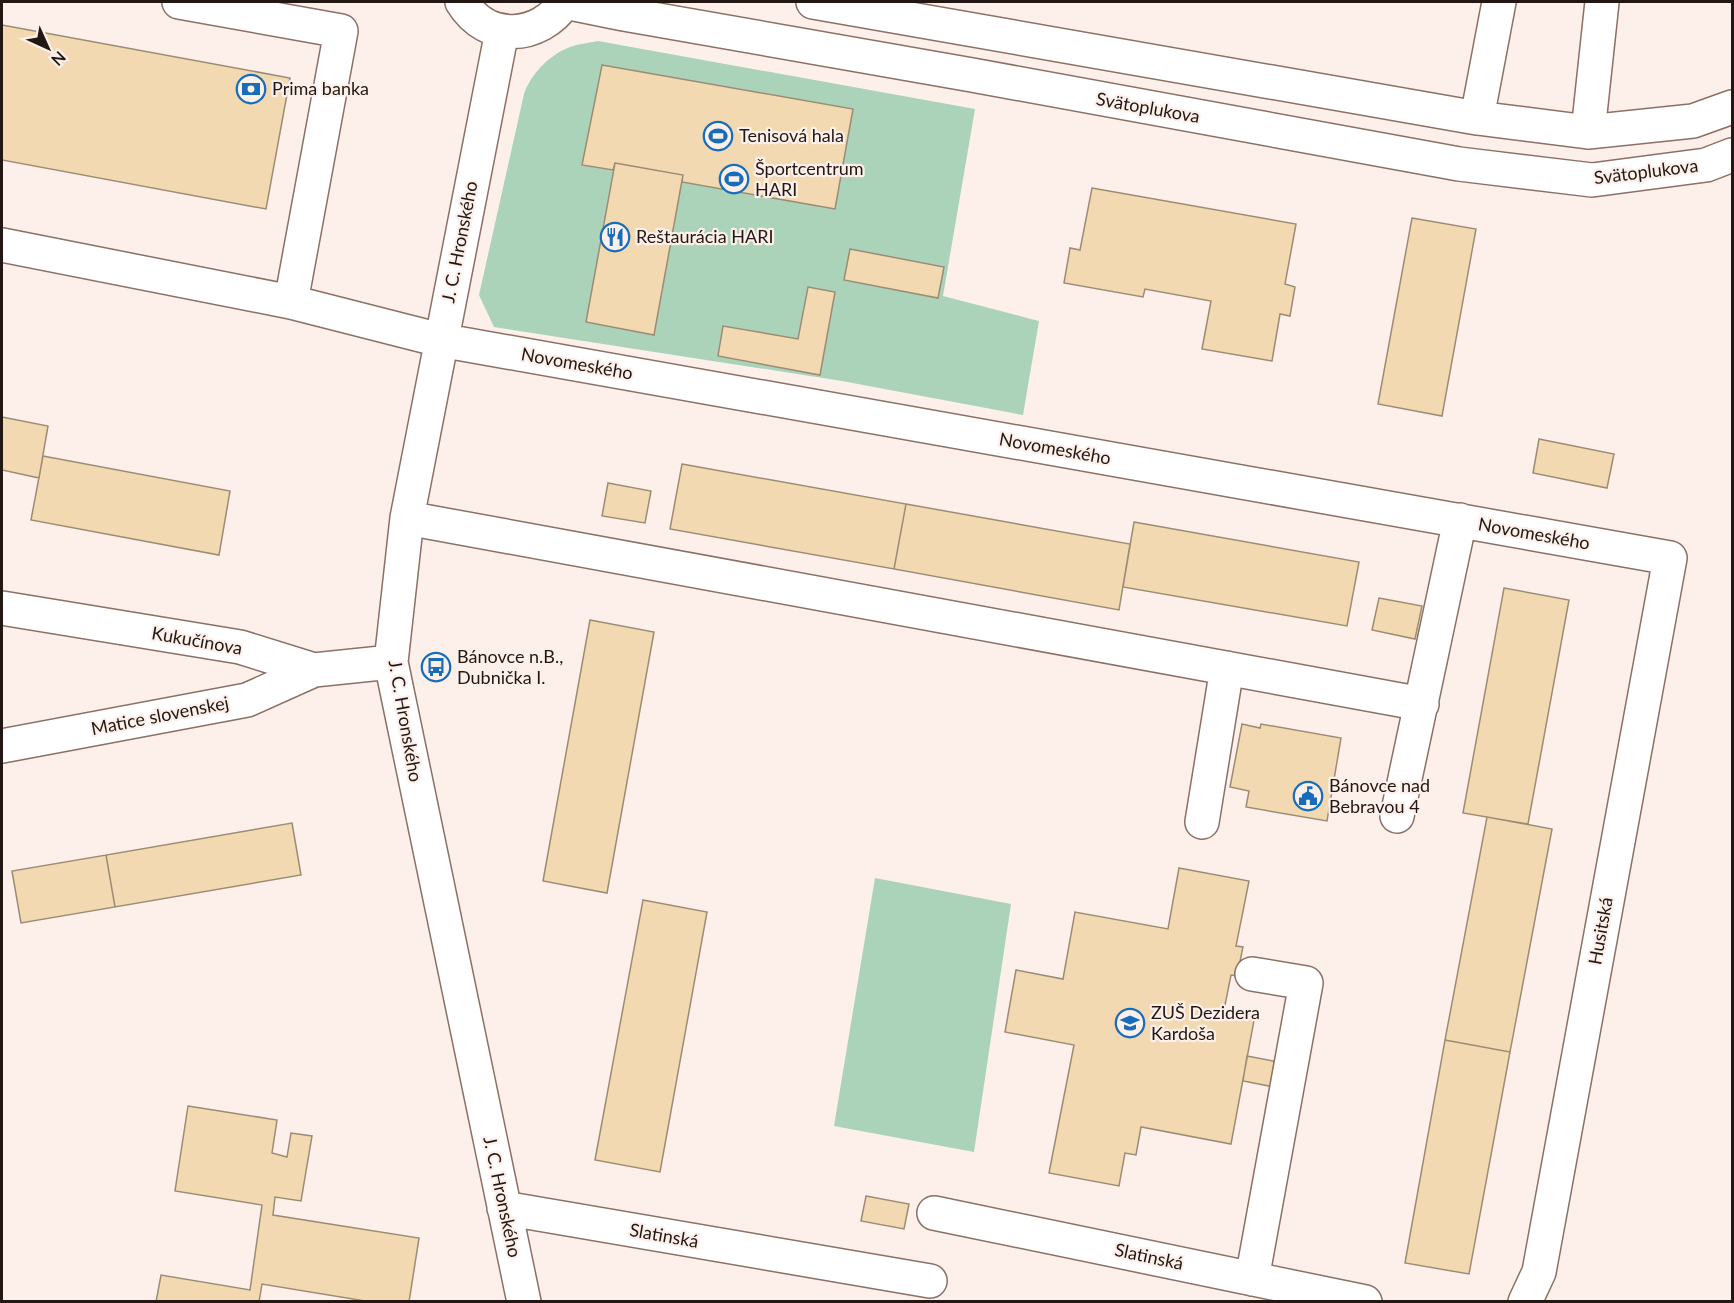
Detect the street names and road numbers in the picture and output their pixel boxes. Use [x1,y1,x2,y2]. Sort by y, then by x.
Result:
street label: Svätoplukova [1095,87,1202,127]
street label: Svätoplukova [1593,154,1699,188]
street label: J. C. Hronského [436,179,482,304]
street label: Novomeského [520,342,635,384]
street label: Novomeského [998,427,1113,469]
street label: Novomeského [1477,512,1592,554]
street label: Kukučínova [150,621,244,659]
street label: J. C. Hronského [384,658,428,784]
street label: Matice slovenskej [89,691,230,739]
street label: Husitská [1583,895,1617,966]
street label: J. C. Hronského [479,1134,527,1259]
street label: Slatinská [628,1218,700,1252]
street label: Slatinská [1113,1238,1186,1274]

